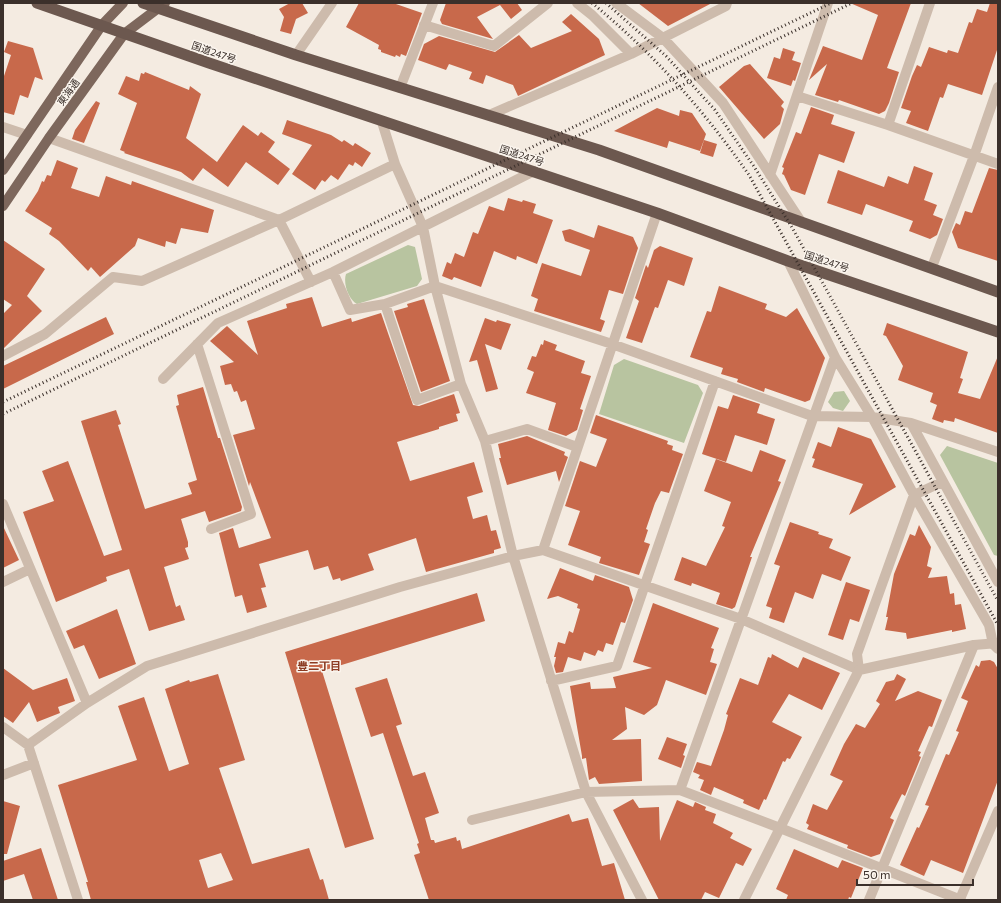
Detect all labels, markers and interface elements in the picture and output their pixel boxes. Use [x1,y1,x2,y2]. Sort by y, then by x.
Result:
street label: 国道247号 [190,39,238,65]
street label: 東海通 [54,76,82,108]
street label: 国道247号 [498,142,546,168]
street label: 国道247号 [803,248,851,274]
district label: 豊二丁目 [297,659,341,672]
scale bar [857,861,973,887]
text: 50 m [863,867,891,881]

